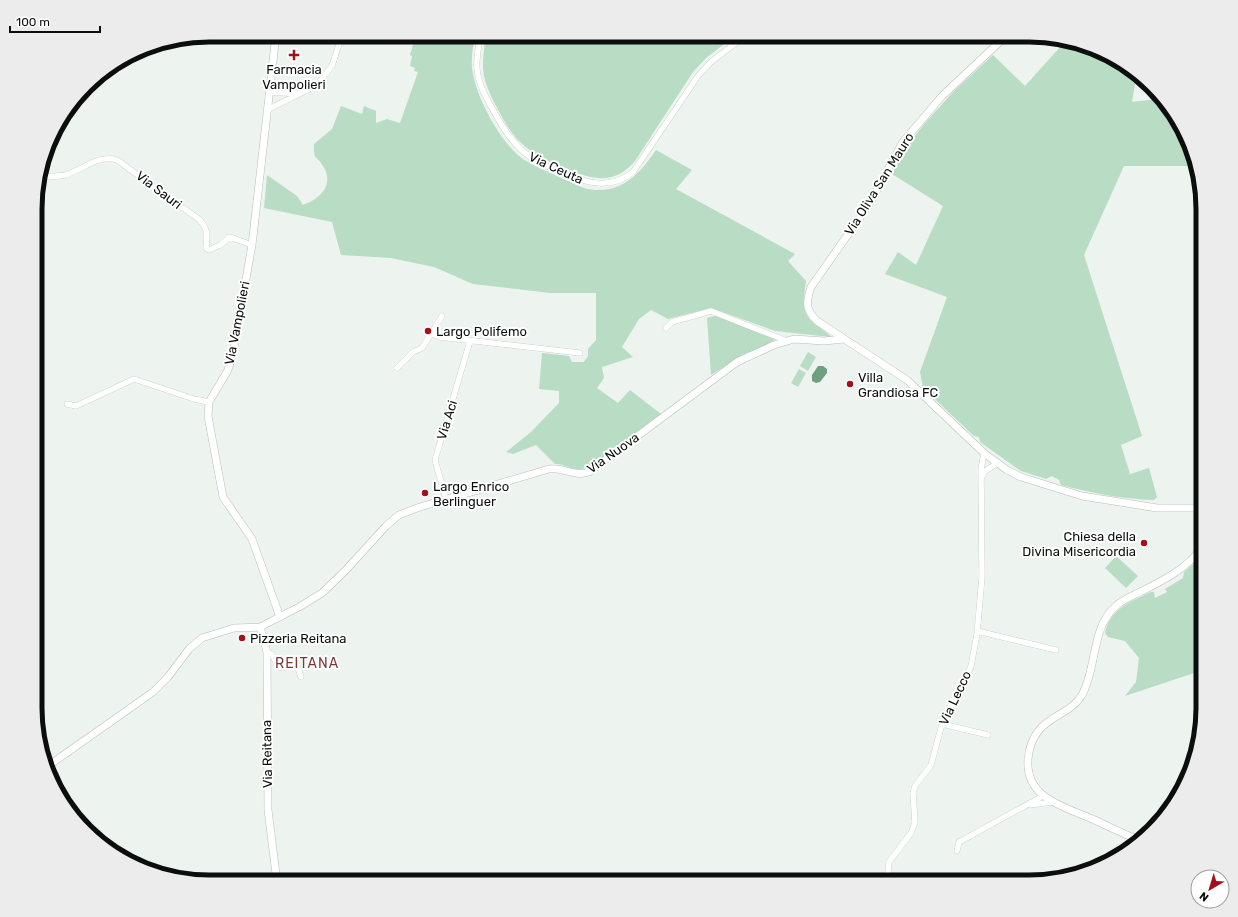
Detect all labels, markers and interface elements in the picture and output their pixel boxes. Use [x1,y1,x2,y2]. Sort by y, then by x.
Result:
scale bar [10,8,100,34]
text: 100 m [16,15,50,29]
marker: Farmacia Vampolieri [289,50,299,60]
place label: Farmacia Vampolieri [262,62,326,92]
street label: Via Oliva San Mauro [841,130,917,238]
street label: Via Ceuta [527,149,585,187]
street label: Via Sauri [133,168,185,212]
street label: Via Vampolieri [222,280,252,366]
place label: Largo Polifemo [436,324,527,340]
marker: Largo Polifemo [423,326,433,336]
place label: Villa Grandiosa FC [858,370,939,400]
marker: Villa Grandiosa FC [845,379,855,389]
street label: Via Aci [434,398,460,442]
street label: Via Nuova [584,430,642,476]
place label: Largo Enrico Berlinguer [433,479,509,510]
marker: Largo Enrico Berlinguer [420,488,430,498]
place label: Chiesa della Divina Misericordia [1022,529,1136,559]
marker: Chiesa della Divina Misericordia [1139,538,1149,548]
place label: Pizzeria Reitana [250,631,347,646]
marker: Pizzeria Reitana [237,633,247,643]
district label: REITANA [275,655,339,672]
street label: Via Lecco [936,668,974,728]
street label: Via Reitana [259,720,275,788]
north arrow [1190,869,1230,909]
text: N [1197,889,1211,904]

